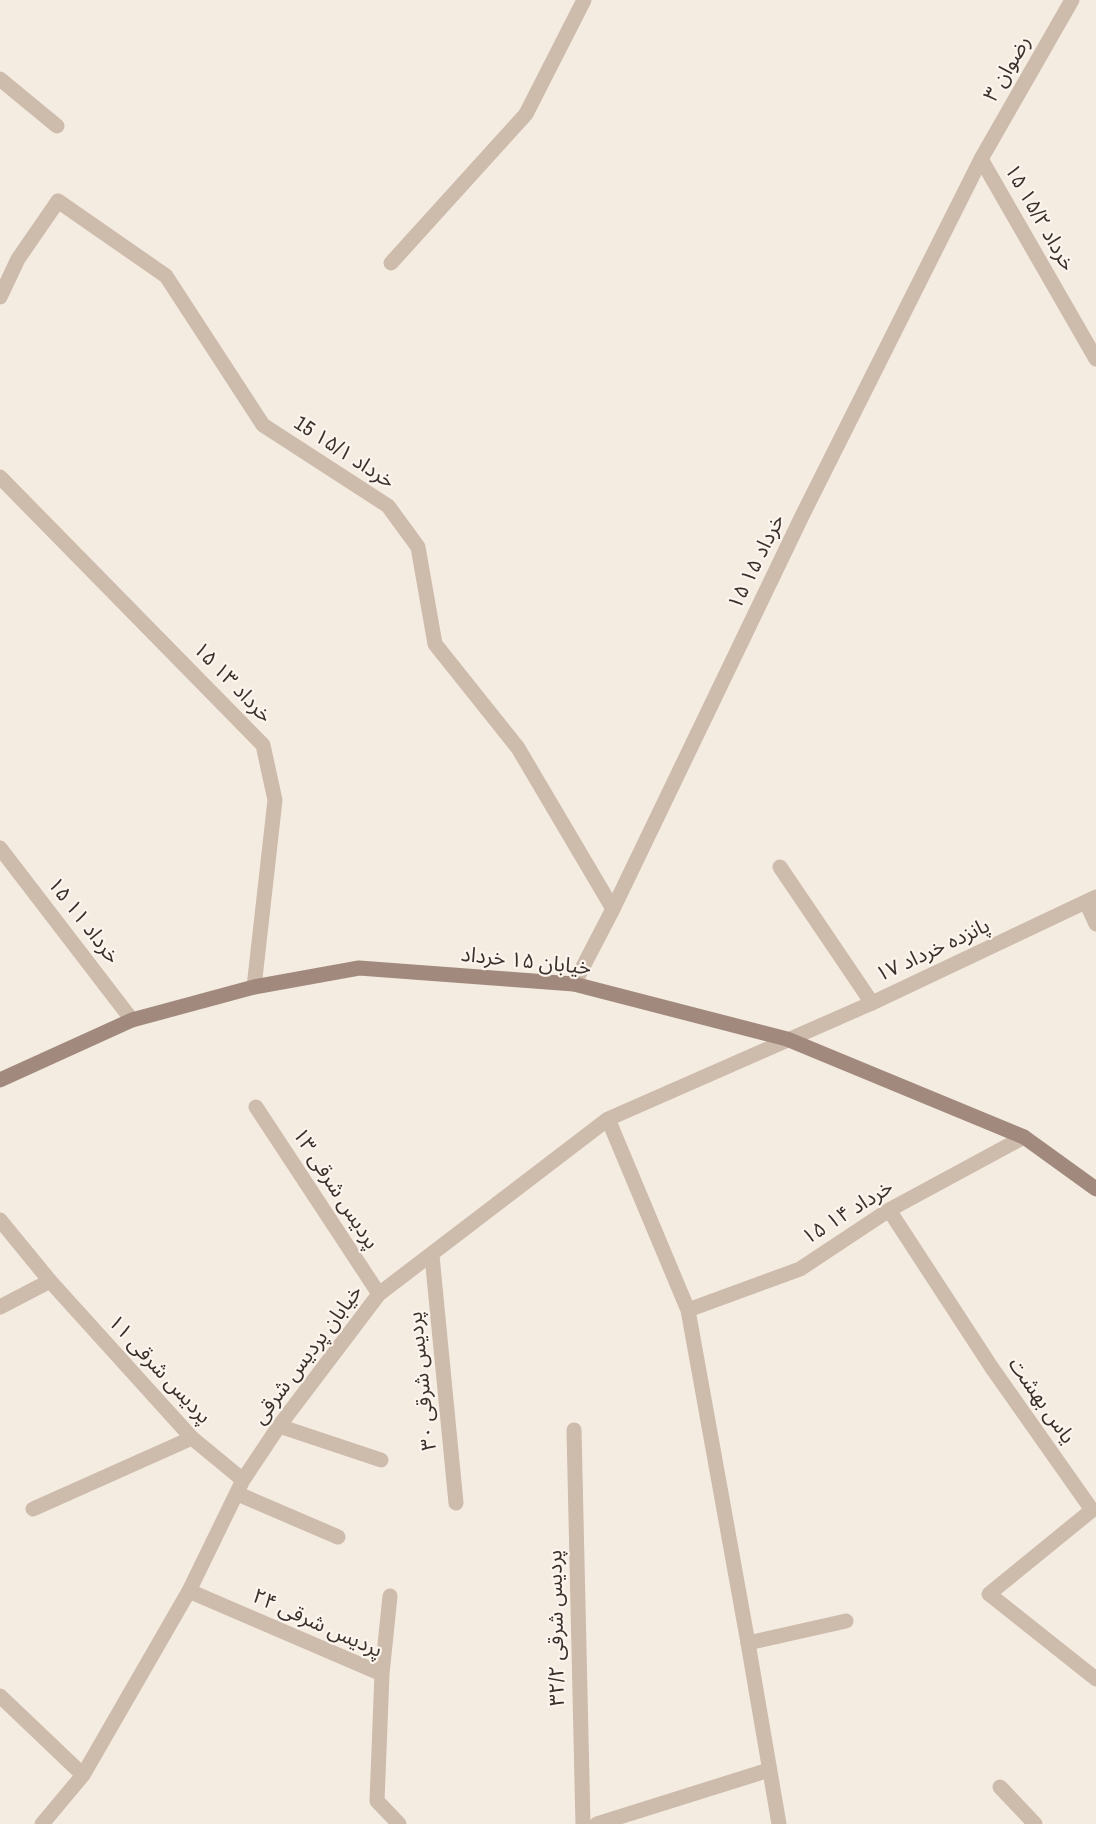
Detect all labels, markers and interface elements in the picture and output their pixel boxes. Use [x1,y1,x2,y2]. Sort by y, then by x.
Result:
street label: رضوان ۳ [979,31,1037,107]
street label: ۱۵ خرداد ۱۵/۲ [998,160,1080,276]
street label: 15 خرداد ۱۵/۱ [289,411,399,495]
street label: ۱۵ خرداد ۱۵ [723,510,791,614]
street label: ۱۵ خرداد ۱۳ [187,637,277,729]
street label: ۱۵ خرداد ۱۱ [41,873,125,969]
street label: پانزده خرداد ۱۷ [872,914,994,988]
street label: خیابان ۱۵ خرداد [459,943,593,981]
street label: پردیس شرقی ۱۳ [286,1124,384,1254]
street label: ۱۵ خرداد ۱۴ [798,1175,898,1251]
street label: خیابان پردیس شرقی [247,1280,369,1430]
street label: پردیس شرقی ۱۱ [102,1310,216,1430]
street label: پردیس شرقی ۳۰ [403,1310,443,1452]
street label: یاس بهشت [1002,1353,1080,1449]
street label: پردیس شرقی ۳۲/۲ [543,1550,571,1706]
street label: پردیس شرقی ۲۴ [248,1584,386,1664]

